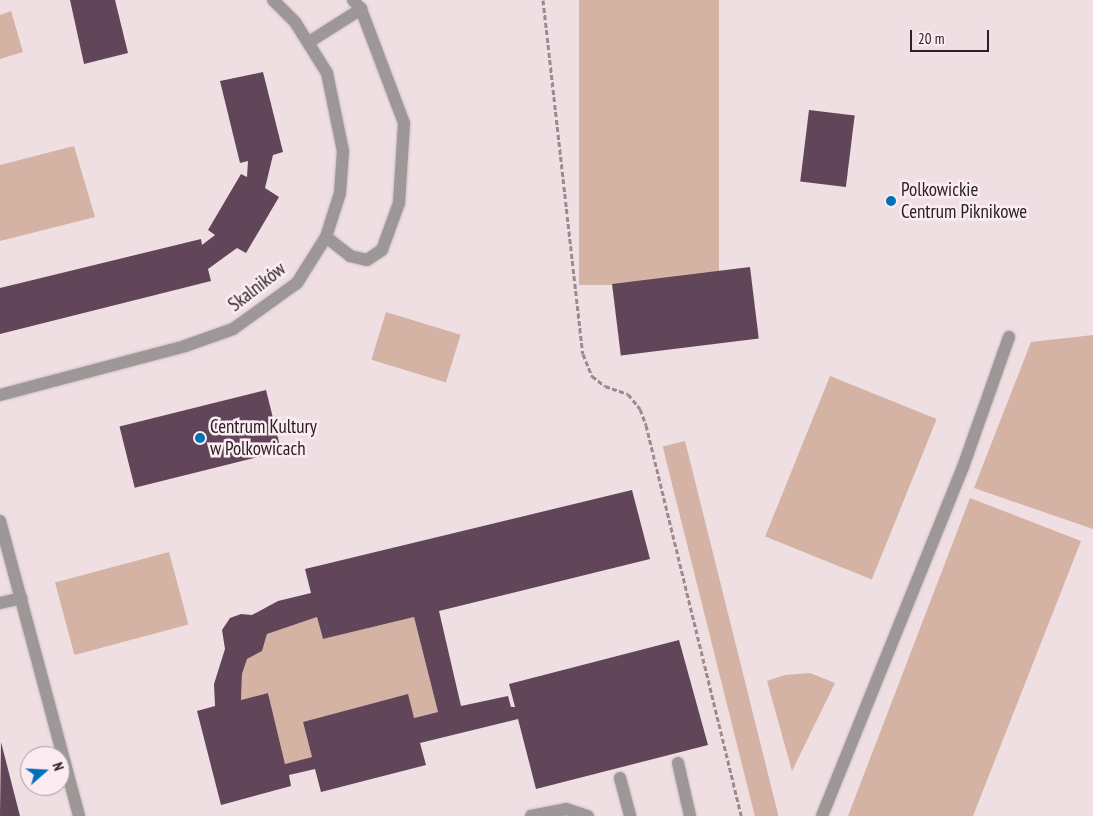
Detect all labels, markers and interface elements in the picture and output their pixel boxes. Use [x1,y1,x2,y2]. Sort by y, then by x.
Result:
scale bar [913,20,992,52]
text: 20 m [918,29,944,48]
place label: Polkowickie Centrum Piknikowe [901,179,1027,223]
marker: Polkowickie Centrum Piknikowe [885,195,897,207]
street label: Skalników [224,258,290,316]
place label: Centrum Kultury w Polkowicach [210,416,317,460]
marker: Centrum Kultury w Polkowicach [194,432,206,444]
north arrow [20,746,70,796]
text: N [48,760,68,773]

